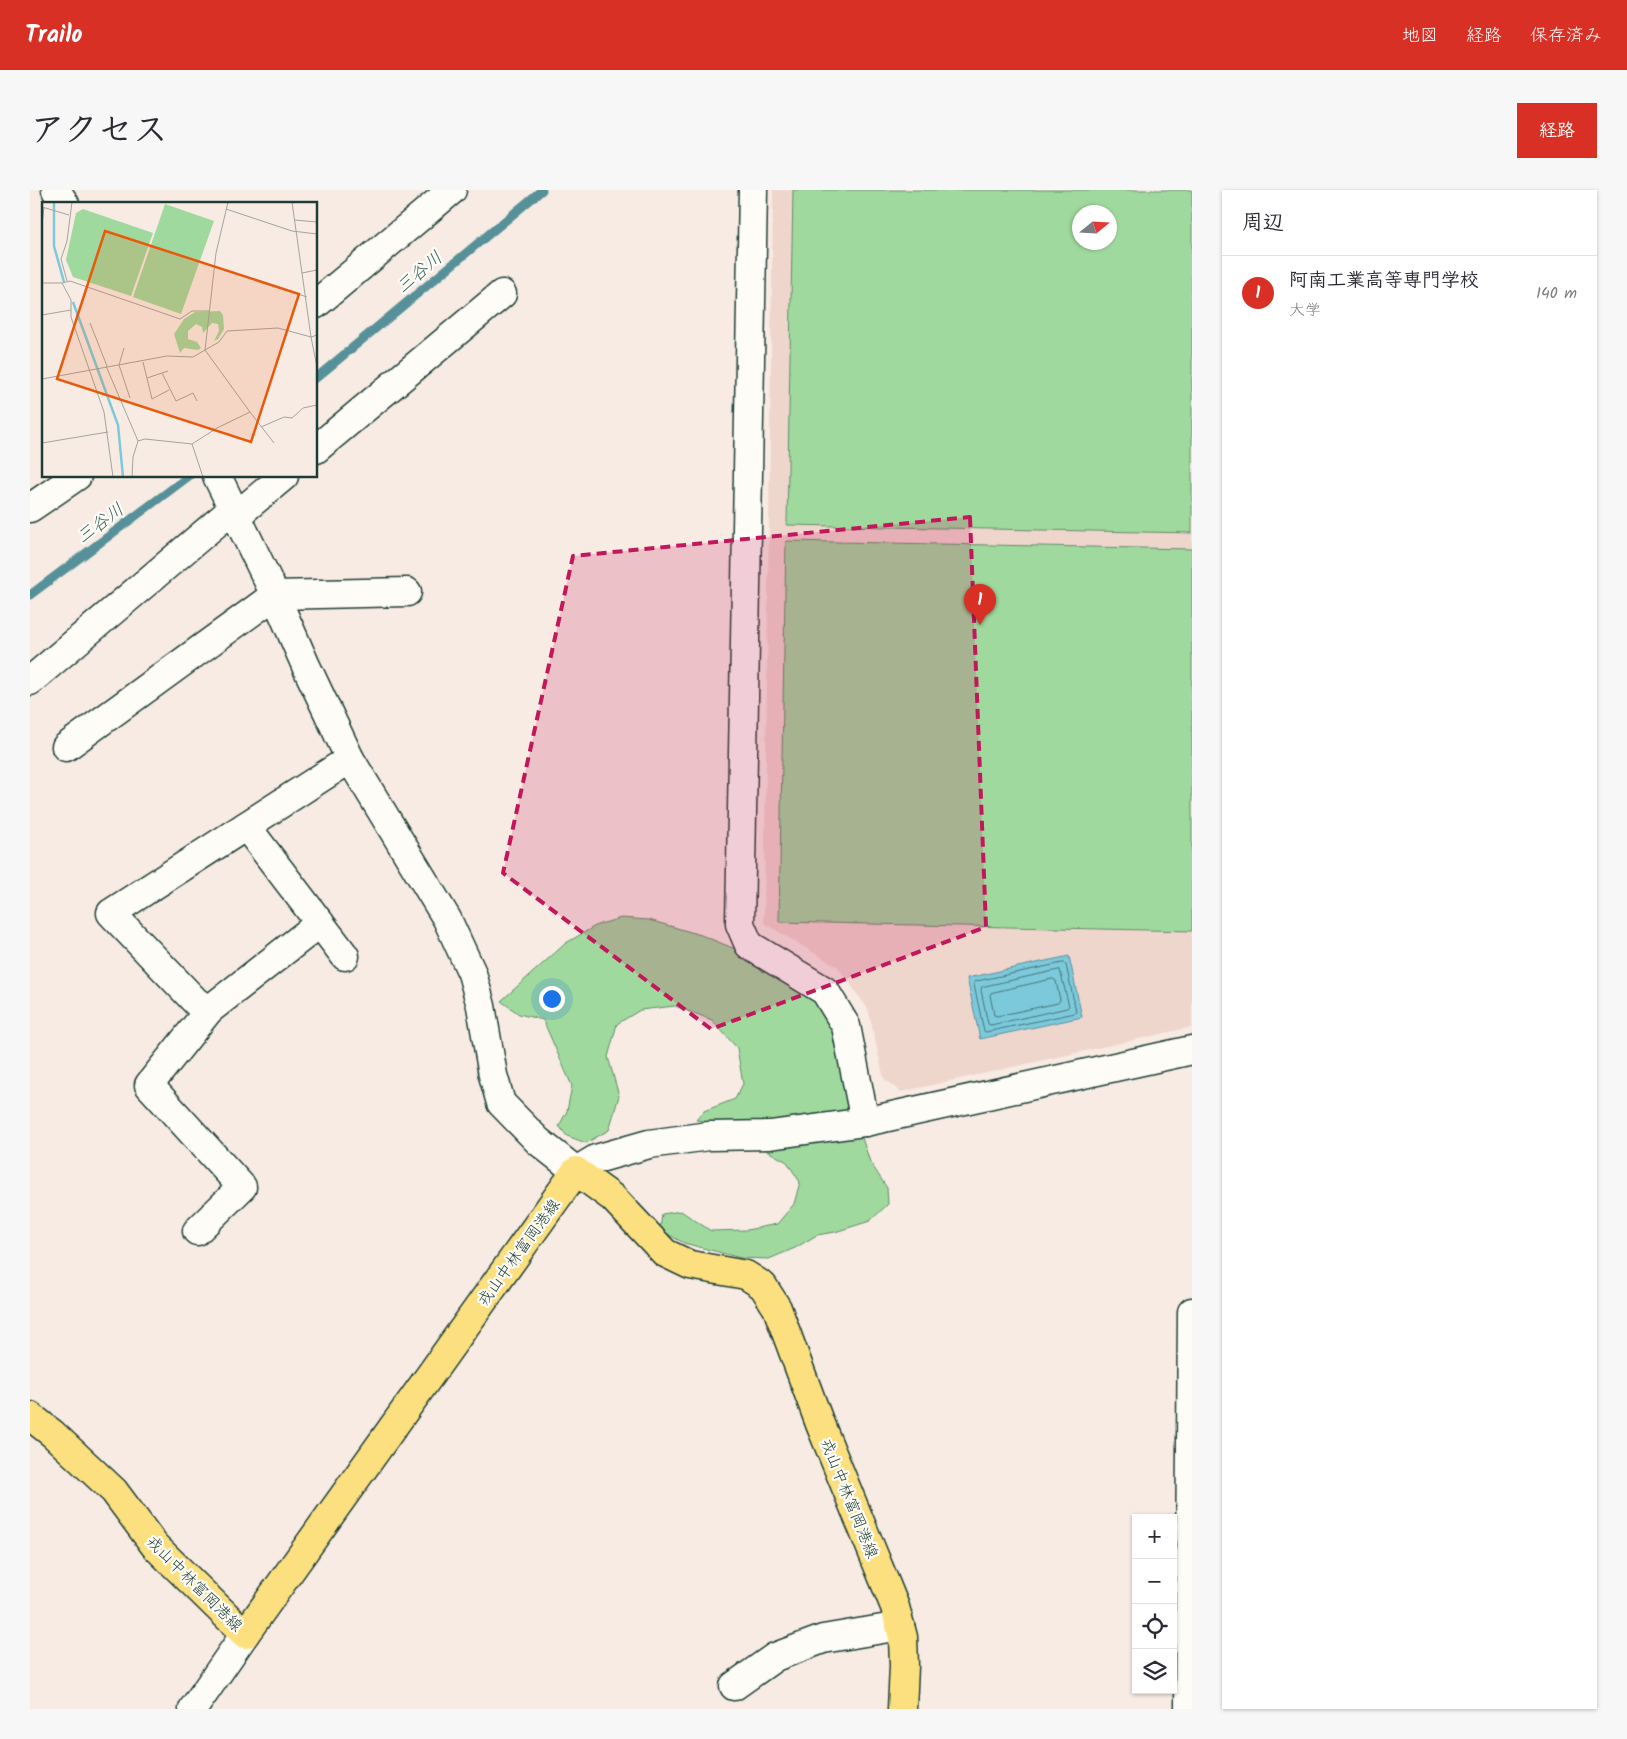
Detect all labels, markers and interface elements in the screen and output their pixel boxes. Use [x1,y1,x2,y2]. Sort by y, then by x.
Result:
text: Trailo [25,16,83,55]
text: 地図 [1402,22,1438,51]
text: 経路 [1466,22,1502,51]
text: 保存済み [1530,22,1602,51]
button: 経路 [1517,103,1597,158]
text: アクセス [30,104,168,160]
inset map [42,202,318,478]
north arrow [1072,205,1117,250]
text: 周辺 [1242,207,1284,240]
water label: 三谷川 [390,245,450,302]
text: 阿南工業高等専門学校 [1289,266,1479,296]
text: 1 [1256,281,1260,306]
text: 140 m [1536,281,1577,306]
text: 大学 [1289,298,1321,323]
water label: 三谷川 [71,496,131,552]
pin: 1 [964,584,996,625]
your location [539,986,565,1012]
street label: 戎山中林富岡港線 [471,1194,567,1312]
street label: 戎山中林富岡港線 [813,1435,884,1563]
map controls [1132,1514,1177,1694]
button: + [1132,1514,1177,1559]
street label: 戎山中林富岡港線 [140,1530,248,1638]
button: − [1132,1559,1177,1604]
button: locate [1132,1604,1177,1649]
button: layers [1132,1649,1177,1694]

